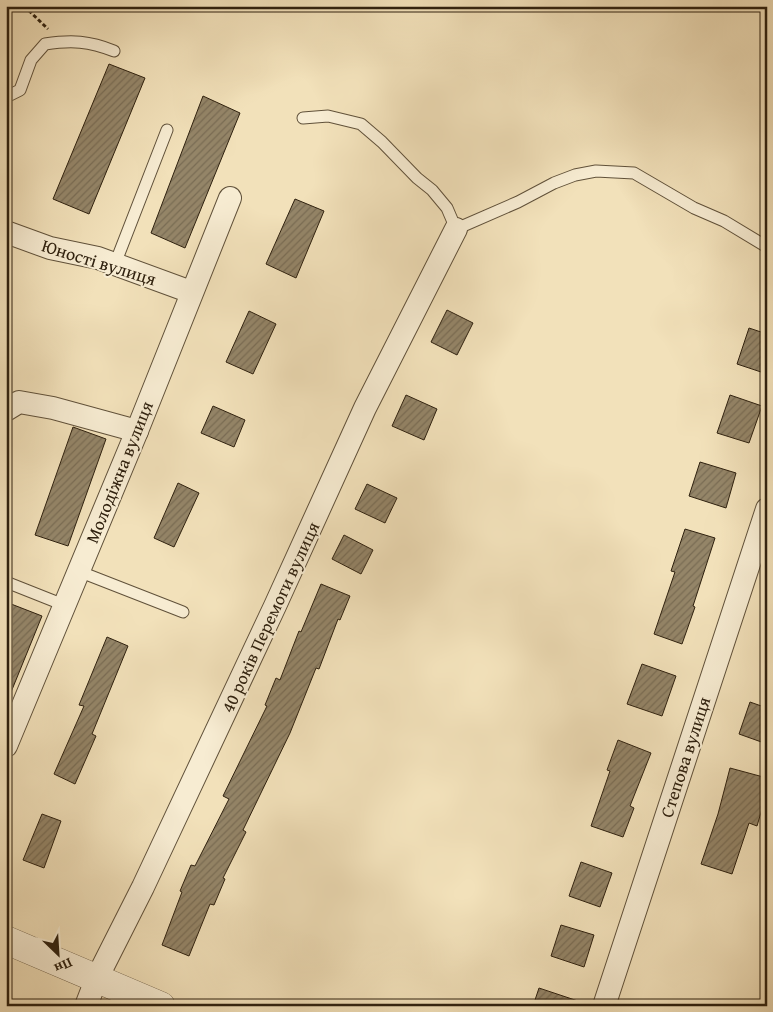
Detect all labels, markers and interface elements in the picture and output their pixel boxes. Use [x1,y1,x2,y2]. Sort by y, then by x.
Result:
street label: Юності вулиця [38,232,160,292]
street label: Молодіжна вулиця [78,397,160,547]
street label: 40 років Перемоги вулиця [214,517,326,717]
street label: Степова вулиця [653,693,717,821]
north arrow [32,930,82,980]
text: Пн [51,953,76,979]

